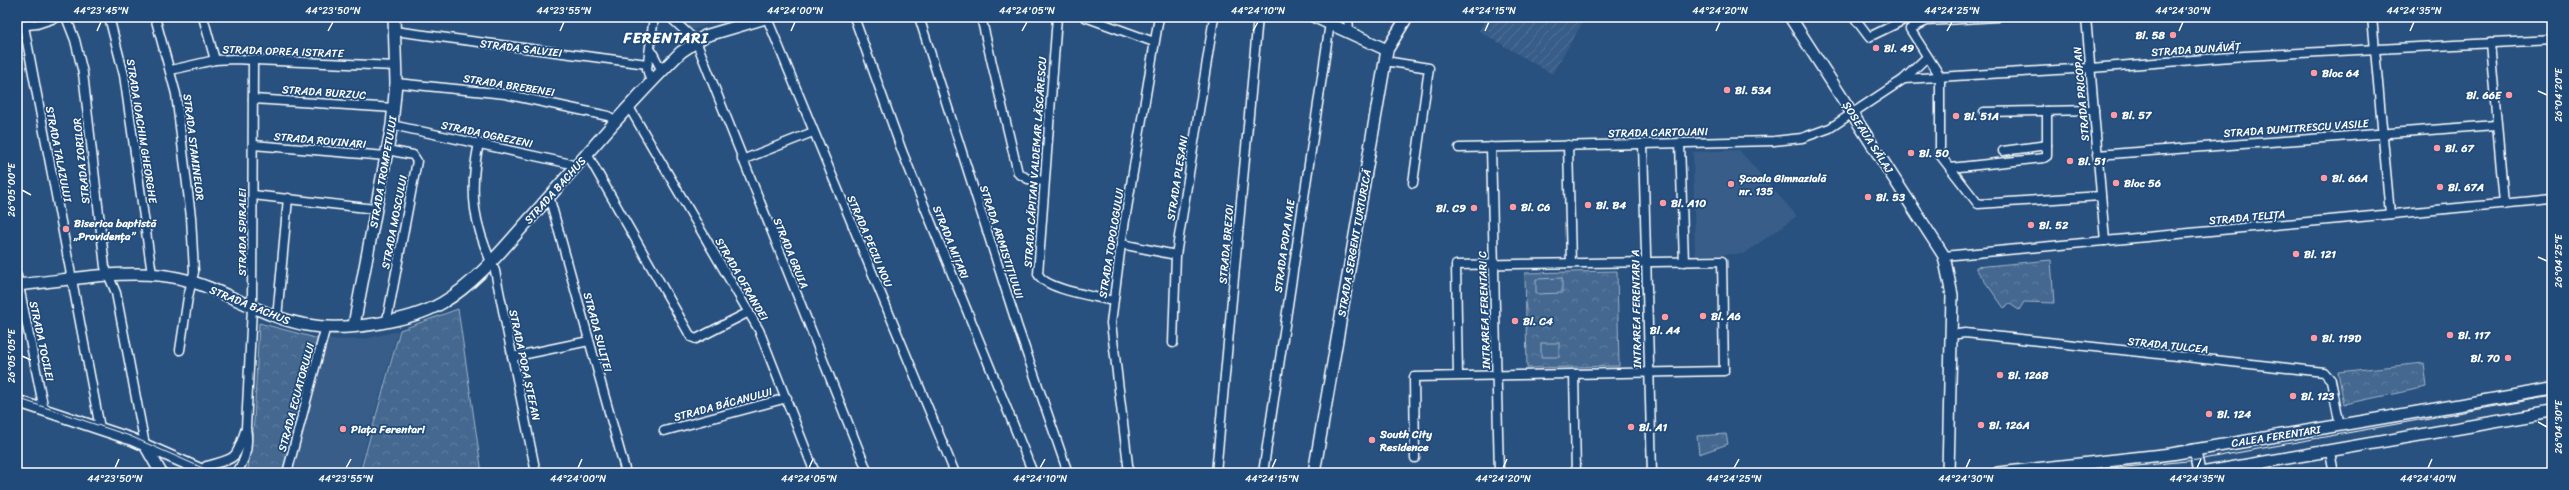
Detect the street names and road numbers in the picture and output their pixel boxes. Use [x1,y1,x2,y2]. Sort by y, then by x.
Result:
street label: STRADA SALVIEI [479,34,564,63]
street label: STRADA DUNĂVĂȚ [2151,37,2242,62]
street label: STRADA OPREA ISTRATE [222,40,345,63]
street label: STRADA PRICOPAN [2068,46,2095,142]
street label: STRADA CĂPITAN VALDEMAR LĂSCĂRESCU [1019,56,1052,268]
street label: STRADA IOACHIM GHEORGHE [121,58,162,206]
street label: STRADA BREBENEI [462,69,557,102]
street label: STRADA BURZUC [281,80,367,105]
street label: STRADA STAMINELOR [178,93,210,202]
street label: ȘOSEAUA SĂLAJ [1837,98,1898,178]
street label: STRADA TALAZULUI [40,105,77,204]
street label: STRADA TROMPETULUI [364,114,403,229]
street label: STRADA DUMITRESCU VASILE [2223,114,2370,143]
street label: STRADA OGREZENI [439,115,535,154]
street label: STRADA ZORILOR [68,117,95,205]
street label: STRADA CARTOJANI [1608,122,1709,143]
street label: STRADA ROVINARI [273,127,368,154]
street label: STRADA PLEȘANI [1161,134,1194,222]
street label: STRADA BACHUS [520,152,591,229]
street label: STRADA SERGENT TURTURICĂ [1332,167,1377,318]
street label: STRADA MOSCULUI [376,173,413,271]
street label: STRADA ARMISTIȚIULUI [974,183,1029,302]
street label: STRADA TOPOLOGULUI [1093,186,1130,300]
street label: STRADA SPIRALEI [233,187,252,276]
street label: STRADA PECIU NOU [842,192,898,291]
street label: STRADA POPA NAE [1269,197,1301,294]
street label: STRADA MIȚARI [927,203,974,282]
street label: STRADA BREZOI [1214,203,1239,285]
street label: STRADA TELIȚA [2208,205,2286,230]
street label: STRADA GRUIA [768,215,813,292]
street label: STRADA OFRANDEI [710,234,774,325]
street label: INTRAREA FERENTARI C [1473,250,1496,370]
street label: INTRAREA FERENTARI A [1626,250,1647,369]
street label: STRADA BACHUS [206,281,293,330]
street label: STRADA SULIȚEI [578,290,617,375]
street label: STRADA TOCILEI [24,299,59,384]
street label: STRADA POPA ȘTEFAN [503,308,546,423]
street label: STRADA TULCEA [2127,332,2209,359]
street label: STRADA ECUATORULUI [273,340,320,454]
street label: STRADA BĂCANULUI [672,382,775,427]
street label: CALEA FERENTARI [2230,420,2323,453]

